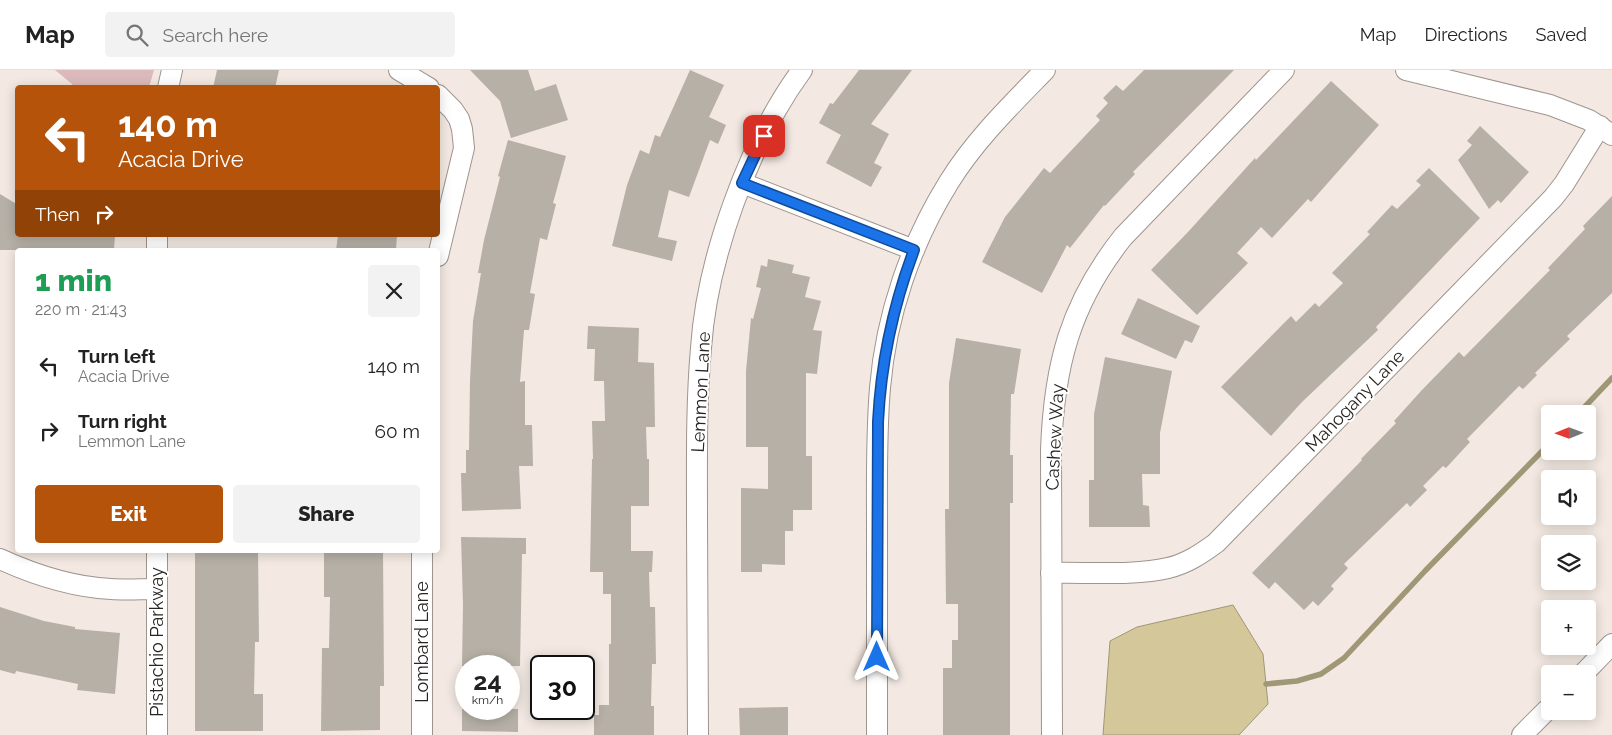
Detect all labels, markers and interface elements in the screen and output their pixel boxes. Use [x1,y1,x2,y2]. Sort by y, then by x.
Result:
search box [105,12,455,57]
text: Map [25,20,75,49]
icon: search [123,21,151,49]
text: Search here [163,24,268,46]
text: Map [1360,24,1396,45]
text: Directions [1424,24,1508,45]
text: Saved [1536,24,1587,45]
text: 140 m [118,104,218,145]
icon: left [35,105,100,170]
pin [743,115,785,157]
icon: arrive [750,122,778,150]
text: Acacia Drive [118,146,244,172]
icon: right [90,200,118,228]
text: Then [35,203,80,225]
text: 1 min [35,263,112,298]
button: close [368,265,420,317]
text: 220 m · 21:43 [35,300,127,319]
street label: Lemmon Lane [687,331,714,453]
text: Turn left [78,345,155,367]
street label: Mahogany Lane [1301,345,1409,456]
icon: left [35,352,63,380]
text: 140 m [368,355,420,377]
text: Acacia Drive [78,367,169,386]
street label: Cashew Way [1041,383,1068,491]
north arrow [1541,405,1596,460]
map controls [1541,405,1596,720]
text: Turn right [78,410,167,432]
icon: right [35,417,63,445]
text: 60 m [375,420,420,442]
text: Lemmon Lane [78,432,186,451]
button: sound [1541,470,1596,525]
button: Exit [35,485,223,543]
button: Share [233,485,420,543]
button: layers [1541,535,1596,590]
street label: Pistachio Parkway [146,567,167,717]
street label: Lombard Lane [411,581,432,703]
button: + [1541,600,1596,655]
position arrow [850,630,902,682]
speed limit sign: 30 [530,655,595,720]
button: − [1541,665,1596,720]
text: 24 [473,666,502,696]
text: km/h [472,693,503,707]

